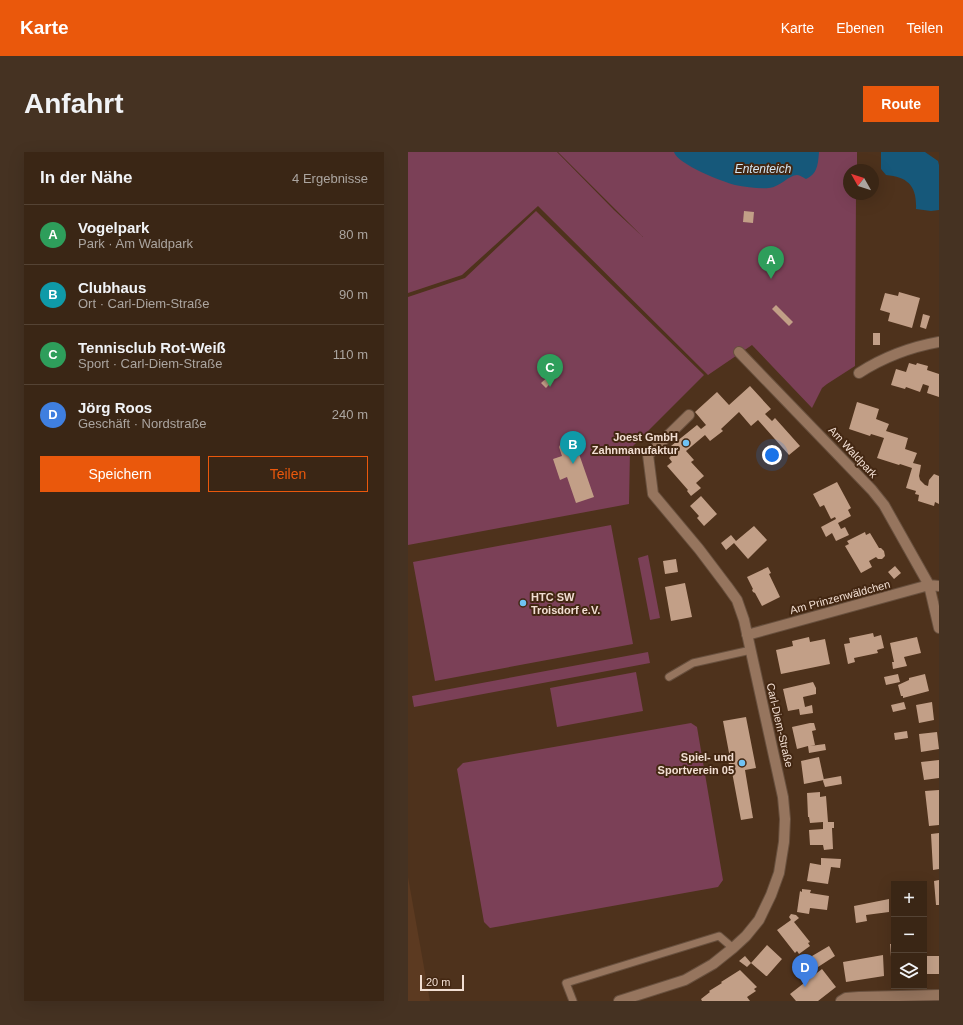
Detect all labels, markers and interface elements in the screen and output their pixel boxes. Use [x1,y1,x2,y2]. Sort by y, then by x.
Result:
text: Karte [20,17,69,38]
text: Karte [781,20,814,36]
text: Ebenen [836,20,884,36]
text: Teilen [906,20,943,36]
button: Route [863,86,939,122]
text: Anfahrt [24,88,124,119]
water label: Ententeich [735,162,792,176]
north arrow [843,164,879,200]
text: In der Nähe [40,168,133,187]
text: 4 Ergebnisse [292,171,368,186]
text: Vogelpark [78,219,149,236]
text: A [48,227,58,242]
text: 80 m [339,227,368,242]
text: Park · Am Waldpark [78,236,193,251]
pin: A [758,246,784,279]
text: Clubhaus [78,279,146,296]
text: B [48,287,58,302]
text: 90 m [339,287,368,302]
text: Ort · Carl-Diem-Straße [78,296,209,311]
text: Tennisclub Rot-Weiß [78,339,226,356]
text: C [48,347,58,362]
text: 110 m [333,347,368,362]
pin: C [537,354,563,387]
text: Sport · Carl-Diem-Straße [78,356,222,371]
text: Jörg Roos [78,399,152,416]
text: D [48,407,58,422]
text: 240 m [332,407,368,422]
text: Geschäft · Nordstraße [78,416,207,431]
street label: Am Waldpark [826,424,880,480]
pin: B [560,431,586,464]
place label: Joest GmbH Zahnmanufaktur [592,431,679,456]
marker: Joest GmbH Zahnmanufaktur [681,438,691,448]
your location [762,445,782,465]
button: Speichern [40,456,200,492]
button: Teilen [208,456,368,492]
street label: Am Prinzenwäldchen [789,578,891,616]
place label: HTC SW Troisdorf e.V. [531,591,600,616]
marker: HTC SW Troisdorf e.V. [518,598,528,608]
street label: Carl-Diem-Straße [764,682,796,768]
place label: Spiel- und Sportverein 05 [658,751,734,776]
marker: Spiel- und Sportverein 05 [737,758,747,768]
map controls [891,881,927,989]
button: + [891,881,927,917]
button: − [891,917,927,953]
button: layers [891,953,927,989]
pin: D [792,954,818,987]
scale bar [420,973,464,992]
text: 20 m [426,976,450,988]

